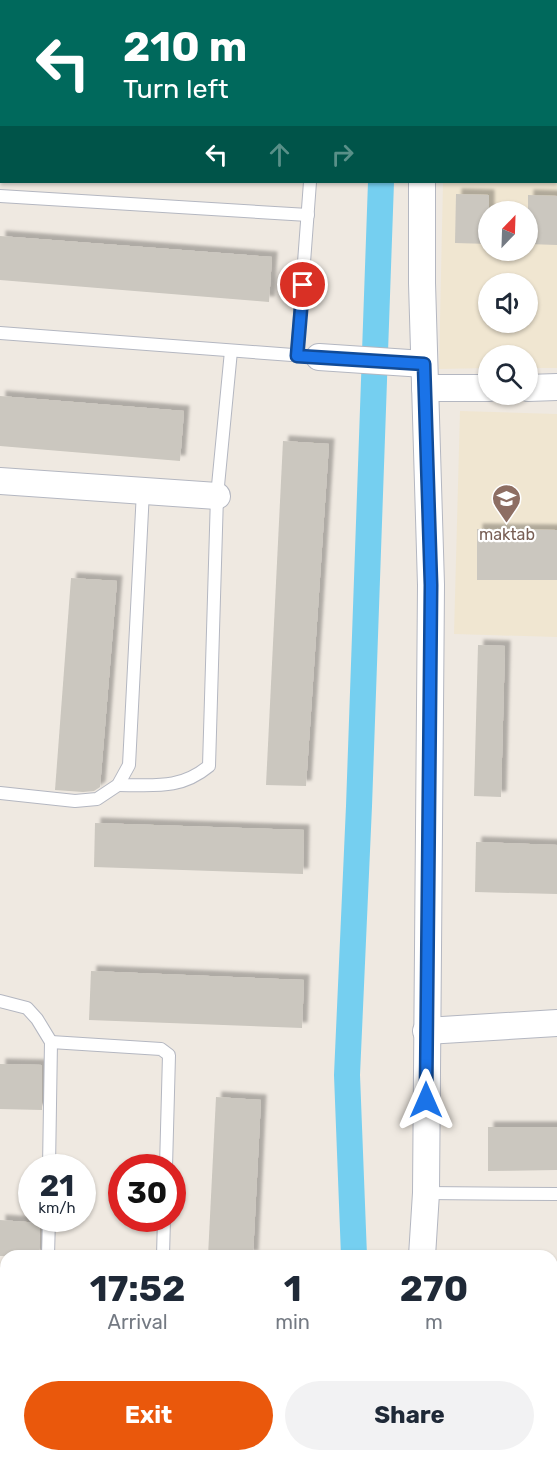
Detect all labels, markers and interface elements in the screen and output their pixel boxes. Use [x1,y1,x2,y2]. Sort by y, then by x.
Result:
text: 210 m [123,22,247,72]
icon: left [24,24,102,102]
text: Turn left [123,73,228,105]
icon: left [200,138,233,171]
icon: ahead [263,138,296,171]
icon: right [326,138,359,171]
north arrow [478,201,538,261]
map controls [478,201,538,405]
pin [277,259,328,310]
icon: arrive [286,268,319,301]
button: sound [478,273,538,333]
button: search [478,345,538,405]
school or university icon: maktab [491,482,523,524]
place label: maktab [479,525,535,544]
position arrow [394,1068,458,1132]
speed limit sign: 30 [108,1154,186,1232]
text: 21 [40,1168,74,1204]
text: km/h [38,1199,76,1217]
text: 17:52 [90,1267,185,1310]
text: 1 [284,1267,302,1310]
text: 270 [400,1267,468,1310]
text: Arrival [108,1310,168,1334]
text: min [275,1310,310,1334]
text: m [425,1310,443,1334]
button: Exit [24,1381,273,1450]
button: Share [285,1381,534,1450]

